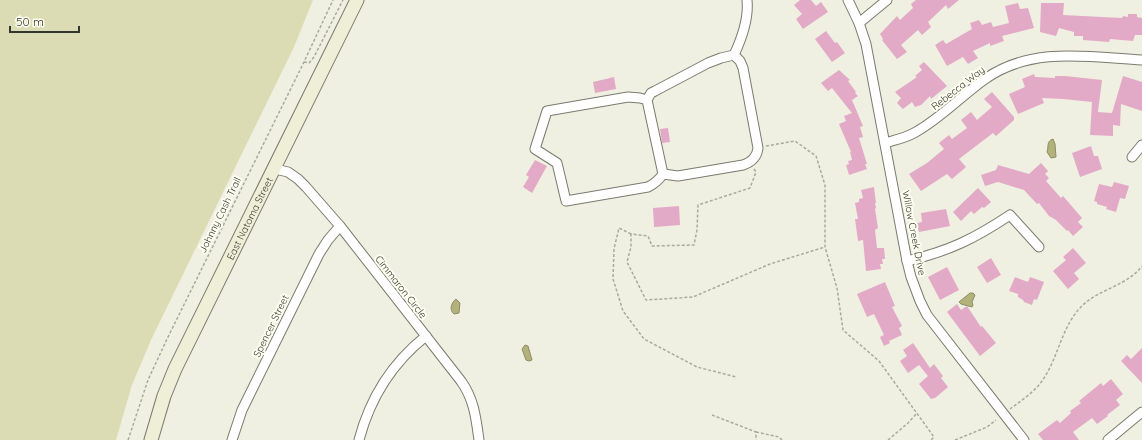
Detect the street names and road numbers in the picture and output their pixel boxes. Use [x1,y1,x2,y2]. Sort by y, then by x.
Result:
street label: Rebecca Way [929,63,987,113]
street label: East Natoma Street [223,174,275,262]
street label: Johnny Cash Trail [196,175,244,255]
street label: Willow Creek Drive [899,189,929,277]
street label: Cimmaron Circle [372,253,430,321]
street label: Spencer Street [250,292,292,359]

